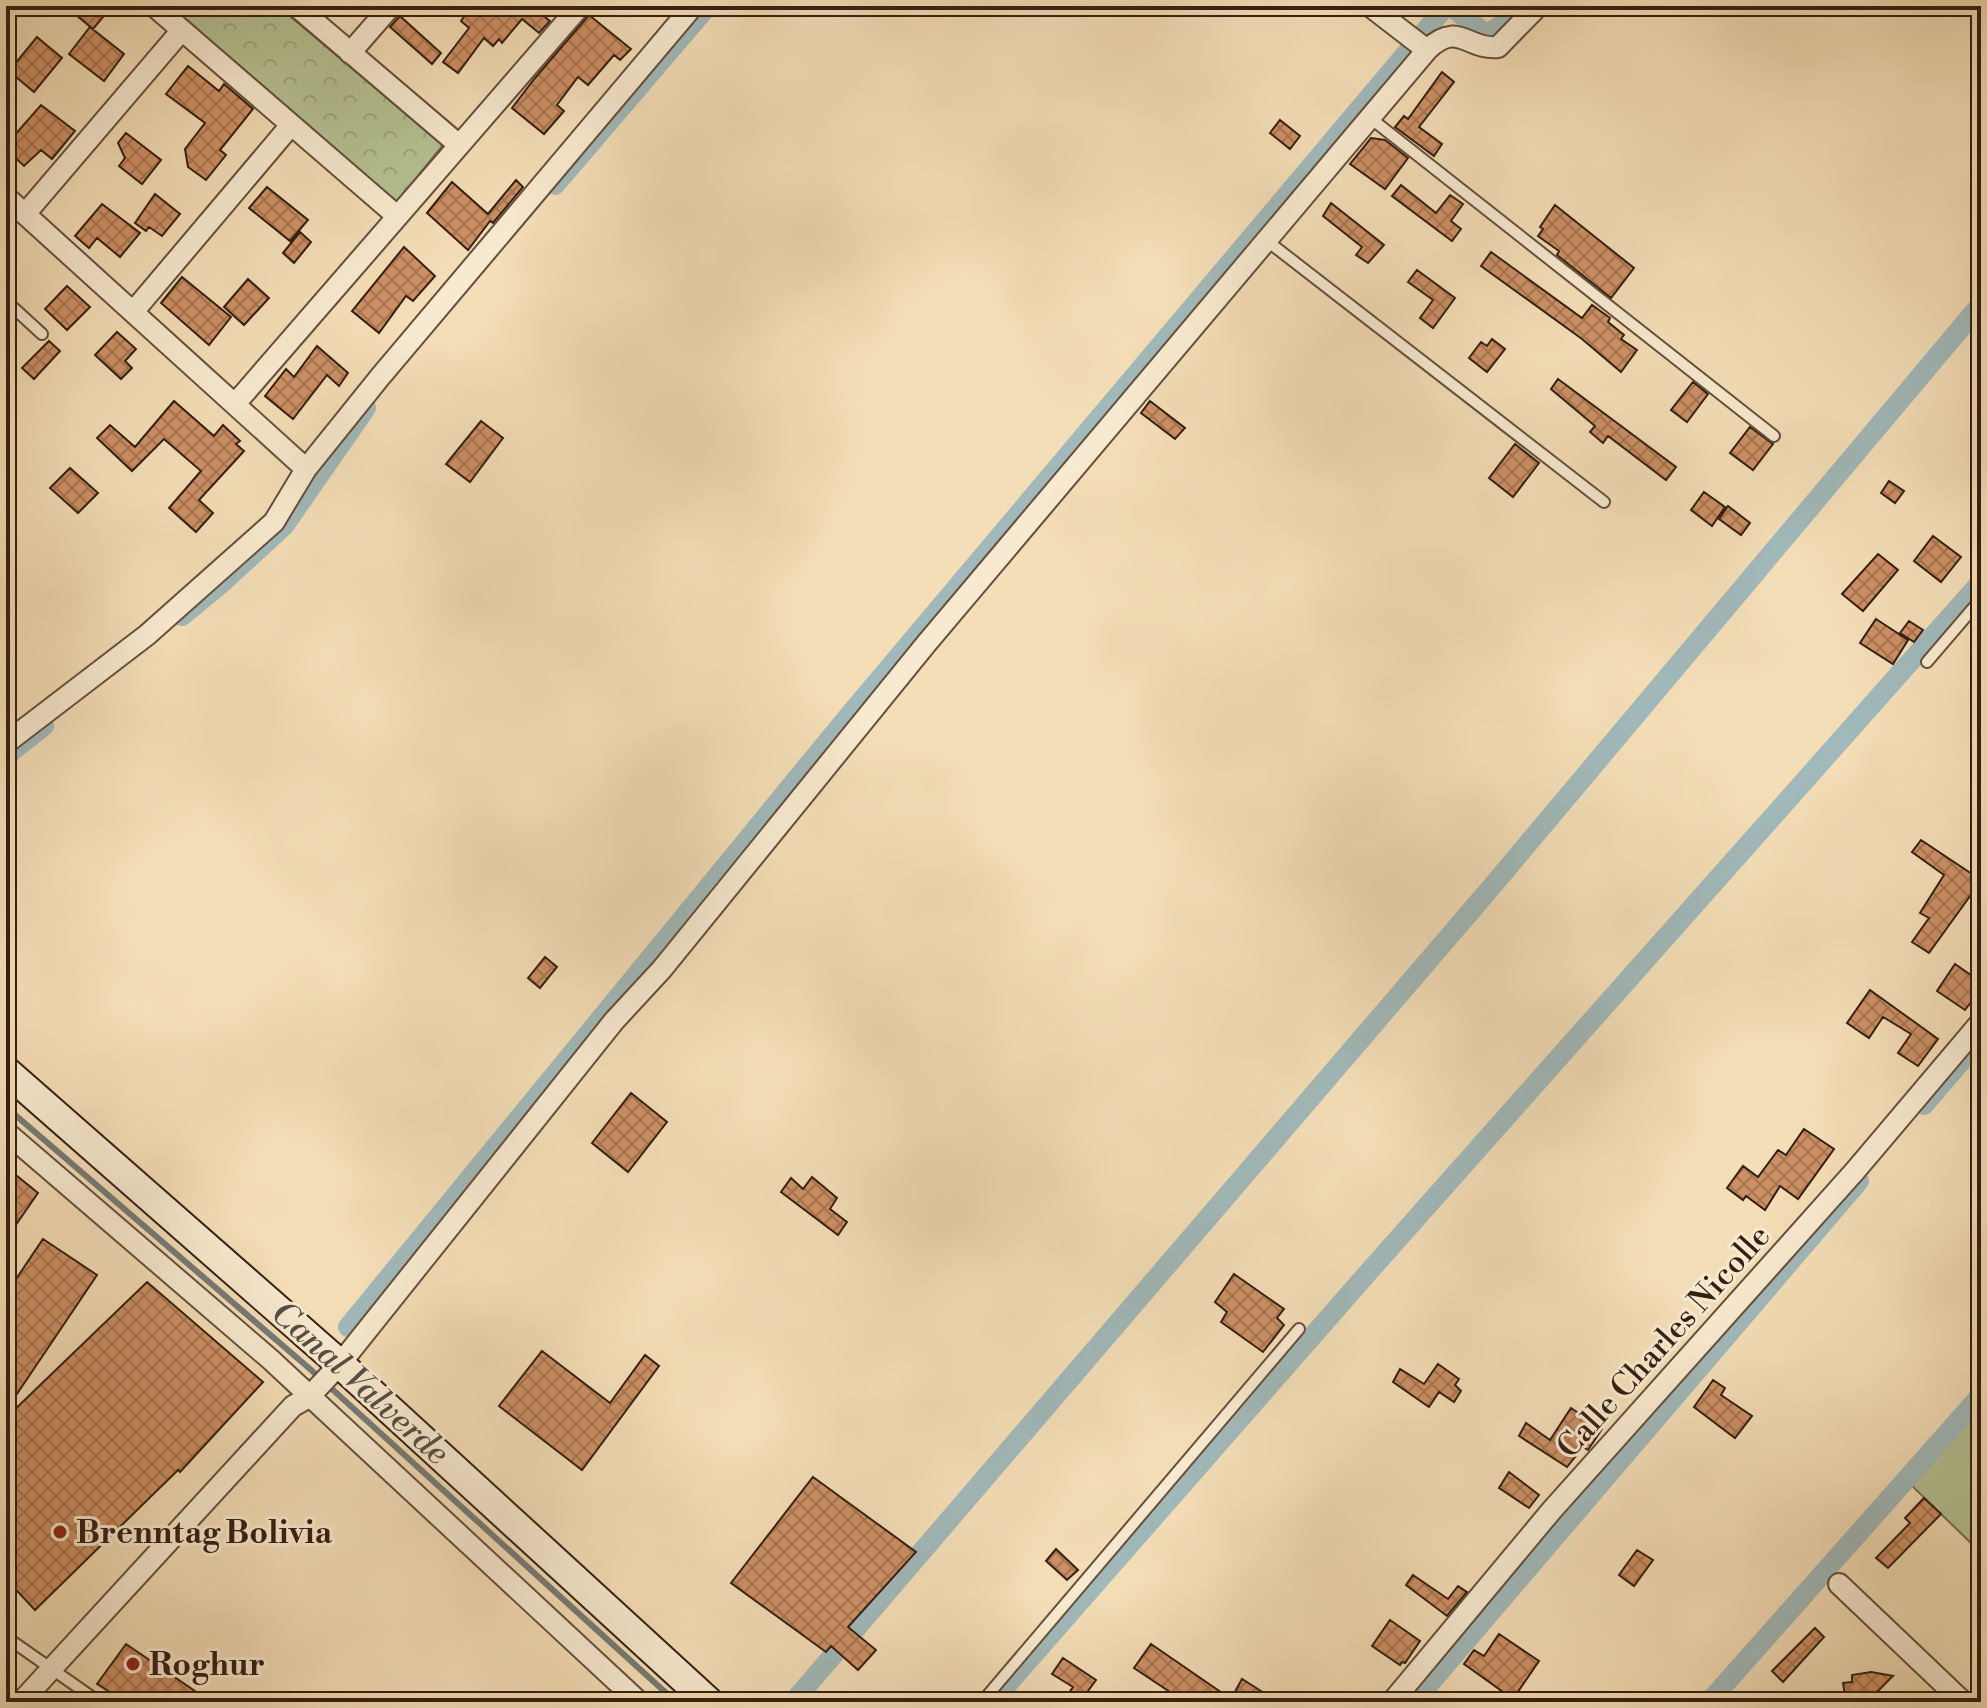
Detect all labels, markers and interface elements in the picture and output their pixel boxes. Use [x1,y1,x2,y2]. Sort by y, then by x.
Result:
street label: Calle Charles Nicolle [1548,1217,1779,1467]
water label: Canal Valverde [262,1293,457,1474]
place label: Brenntag Bolivia [76,1513,333,1553]
marker: Brenntag Bolivia [51,1523,69,1541]
place label: Roghur [149,1645,265,1685]
marker: Roghur [124,1655,142,1673]

